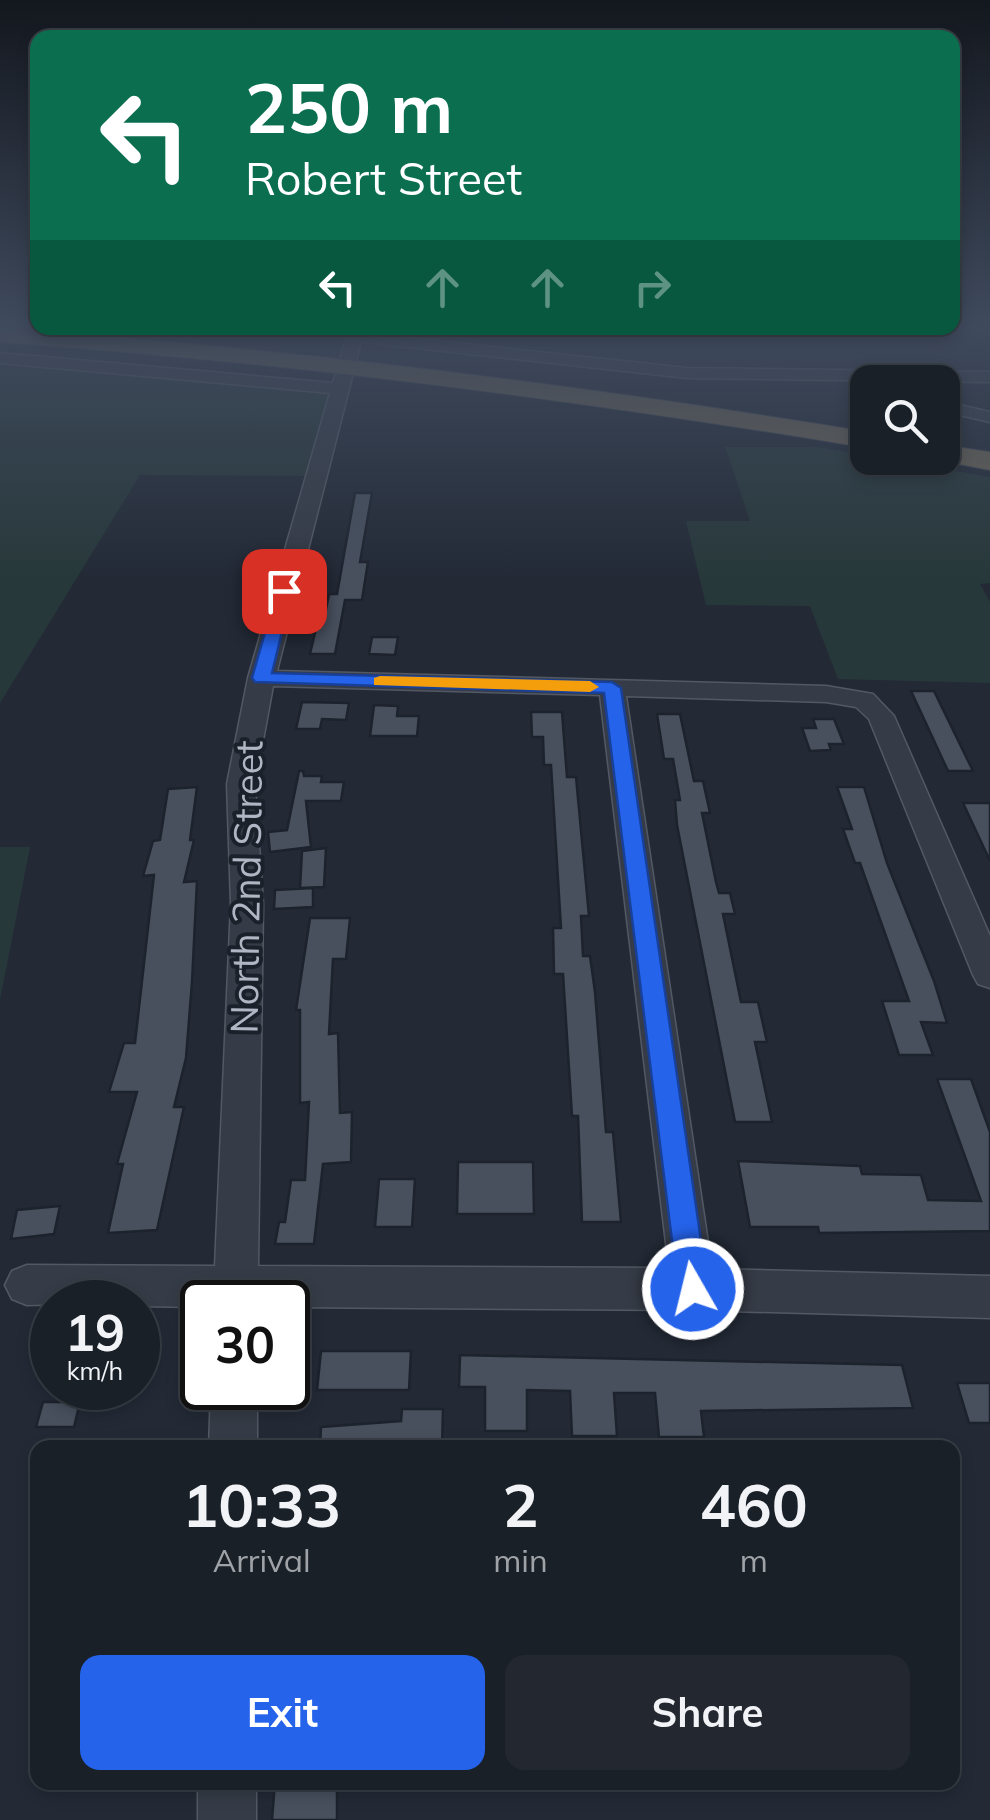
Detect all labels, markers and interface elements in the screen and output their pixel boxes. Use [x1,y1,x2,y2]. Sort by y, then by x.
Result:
text: 250 m [245,63,453,151]
icon: left [80,70,210,200]
text: Robert Street [245,150,522,206]
icon: left [310,260,365,315]
icon: ahead [415,260,470,315]
icon: ahead [520,260,575,315]
icon: right [625,260,680,315]
map controls [850,365,960,475]
button: search [850,365,960,475]
pin [242,549,327,634]
icon: arrive [257,564,312,619]
street label: North 2nd Street [219,740,273,1034]
position arrow [641,1237,745,1341]
speed limit sign: 30 [180,1280,310,1410]
text: 19 [65,1301,125,1364]
text: km/h [67,1355,123,1386]
text: 10:33 [182,1467,341,1542]
text: 2 [502,1467,538,1542]
text: 460 [700,1467,808,1542]
text: Arrival [213,1540,311,1580]
text: min [493,1540,548,1580]
text: m [740,1540,768,1580]
button: Exit [80,1655,485,1770]
button: Share [505,1655,910,1770]

